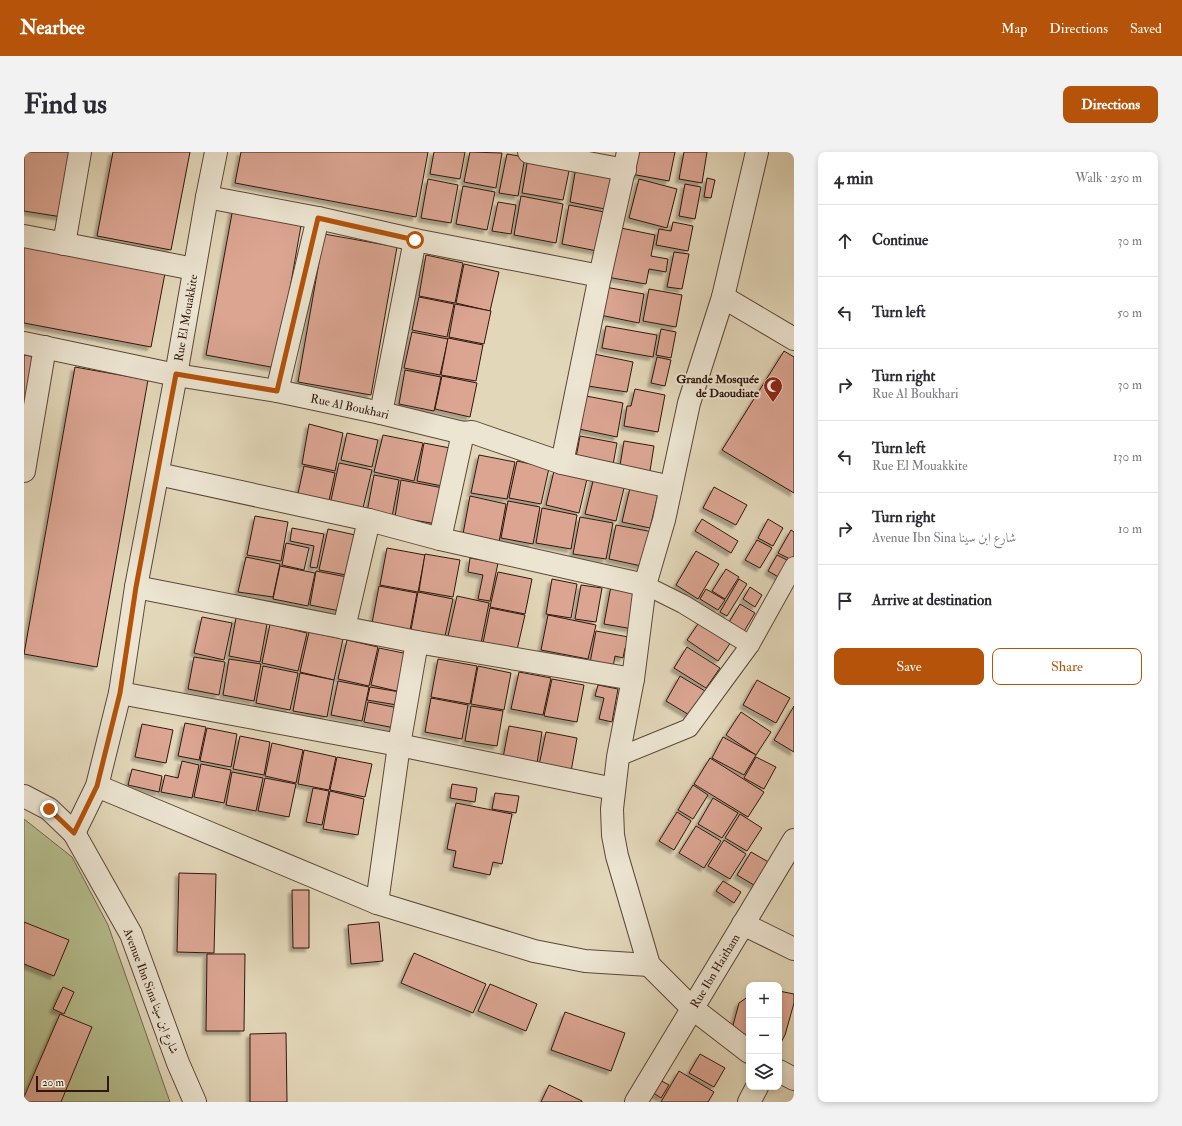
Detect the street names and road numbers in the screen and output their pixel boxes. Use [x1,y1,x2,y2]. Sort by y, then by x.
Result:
street label: Rue El Mouakkite [171,273,201,363]
street label: Rue Al Boukhari [309,391,391,423]
street label: Avenue Ibn Sina شارع ابن سينا [117,925,181,1057]
street label: Rue Ibn Haitham [687,931,744,1011]

